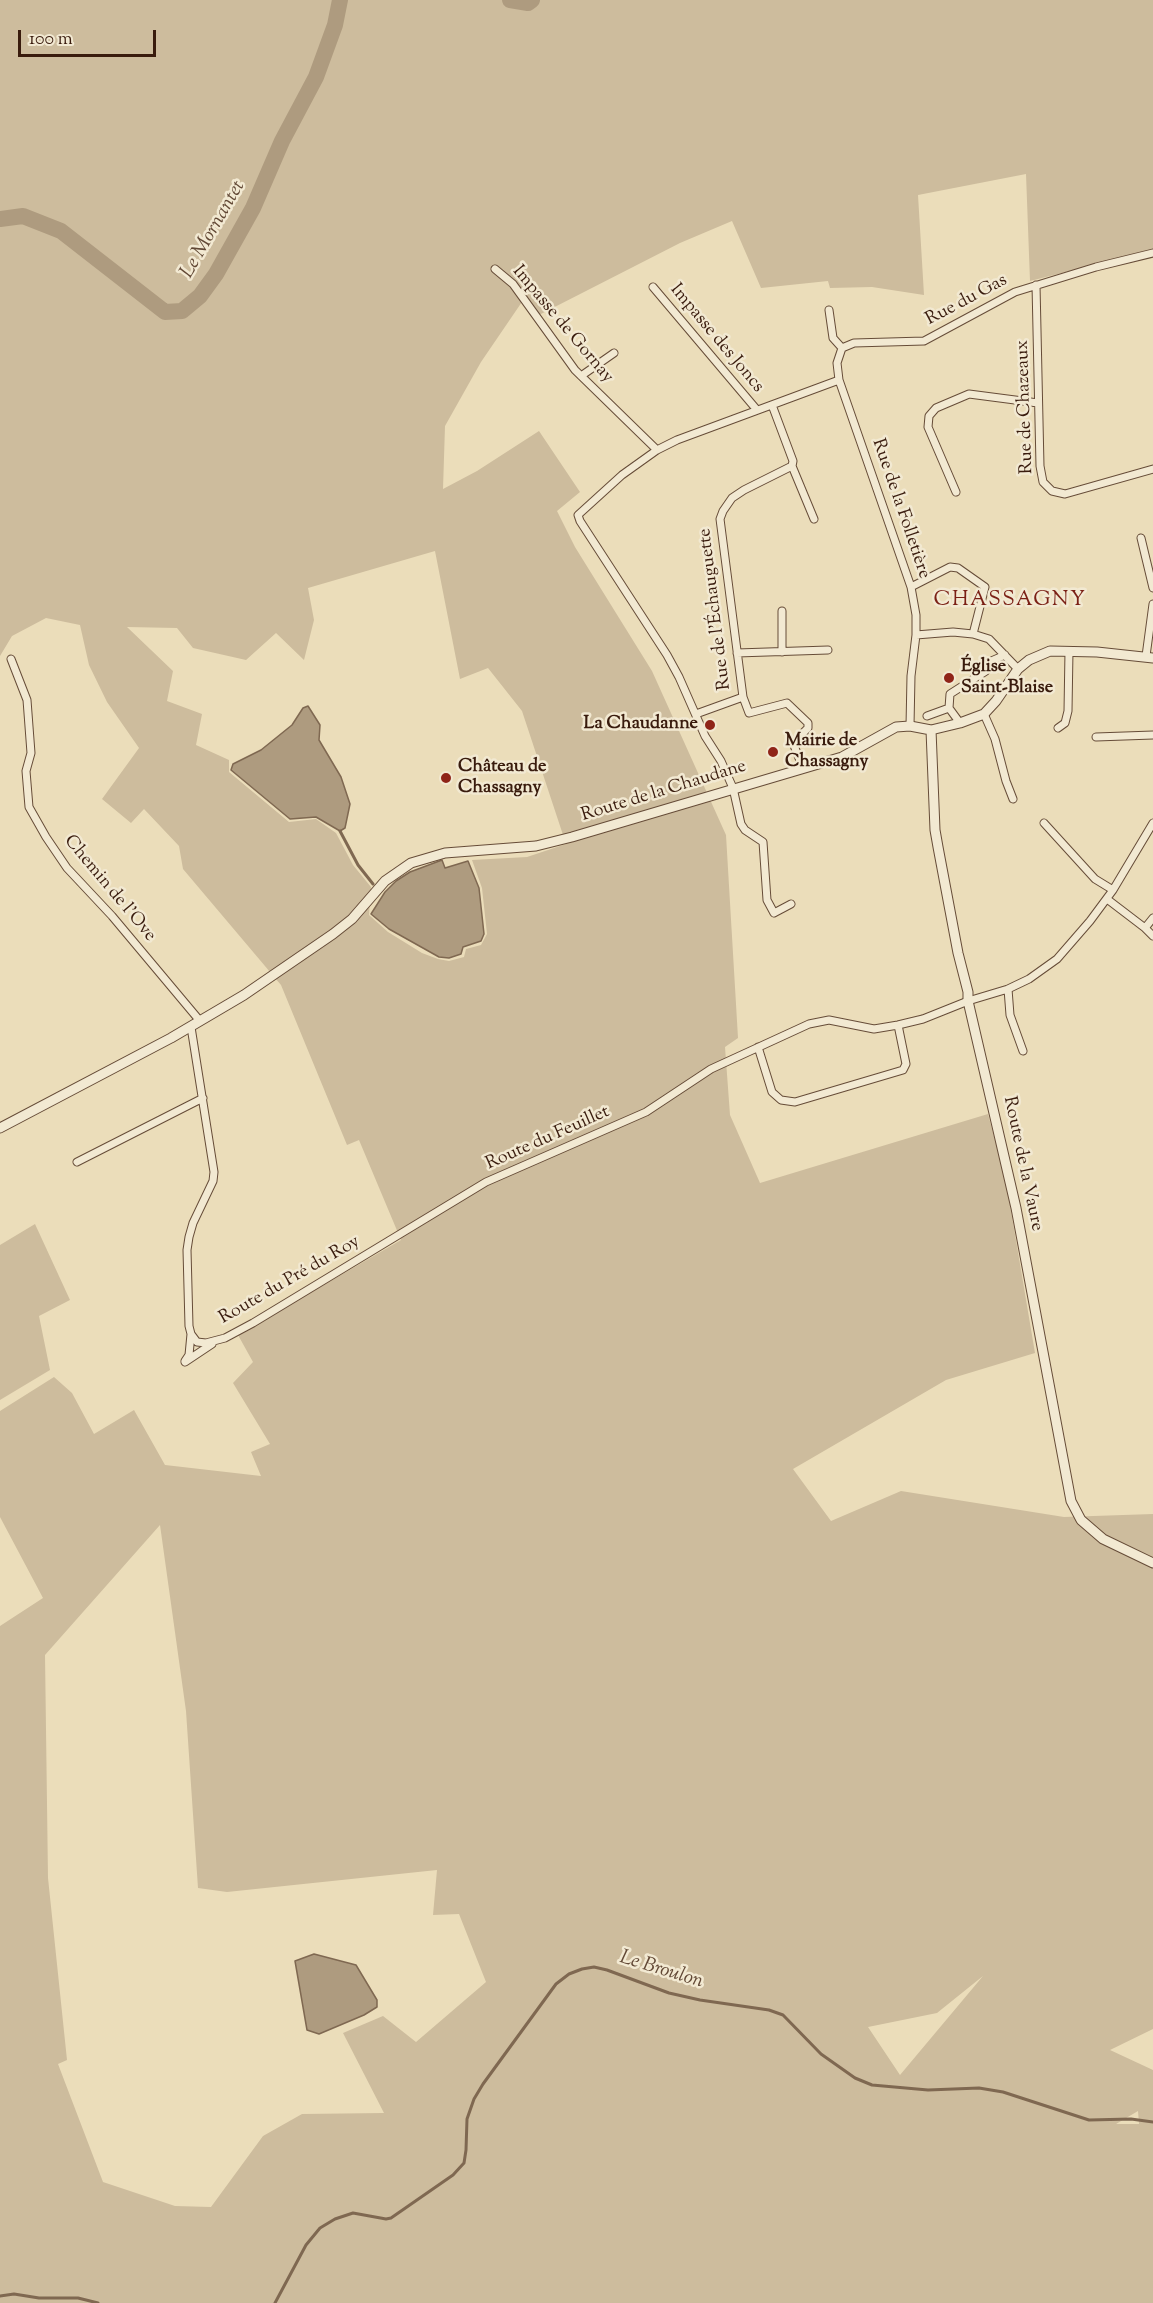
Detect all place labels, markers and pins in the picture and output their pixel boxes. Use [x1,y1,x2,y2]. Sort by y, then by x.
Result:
place label: Église Saint-Blaise [961,657,1053,700]
marker: Église Saint-Blaise [942,671,956,685]
place label: La Chaudanne [584,714,698,736]
marker: La Chaudanne [703,718,717,732]
place label: Mairie de Chassagny [785,731,868,774]
marker: Mairie de Chassagny [766,745,780,759]
place label: Château de Chassagny [458,757,546,800]
marker: Château de Chassagny [439,771,453,785]

